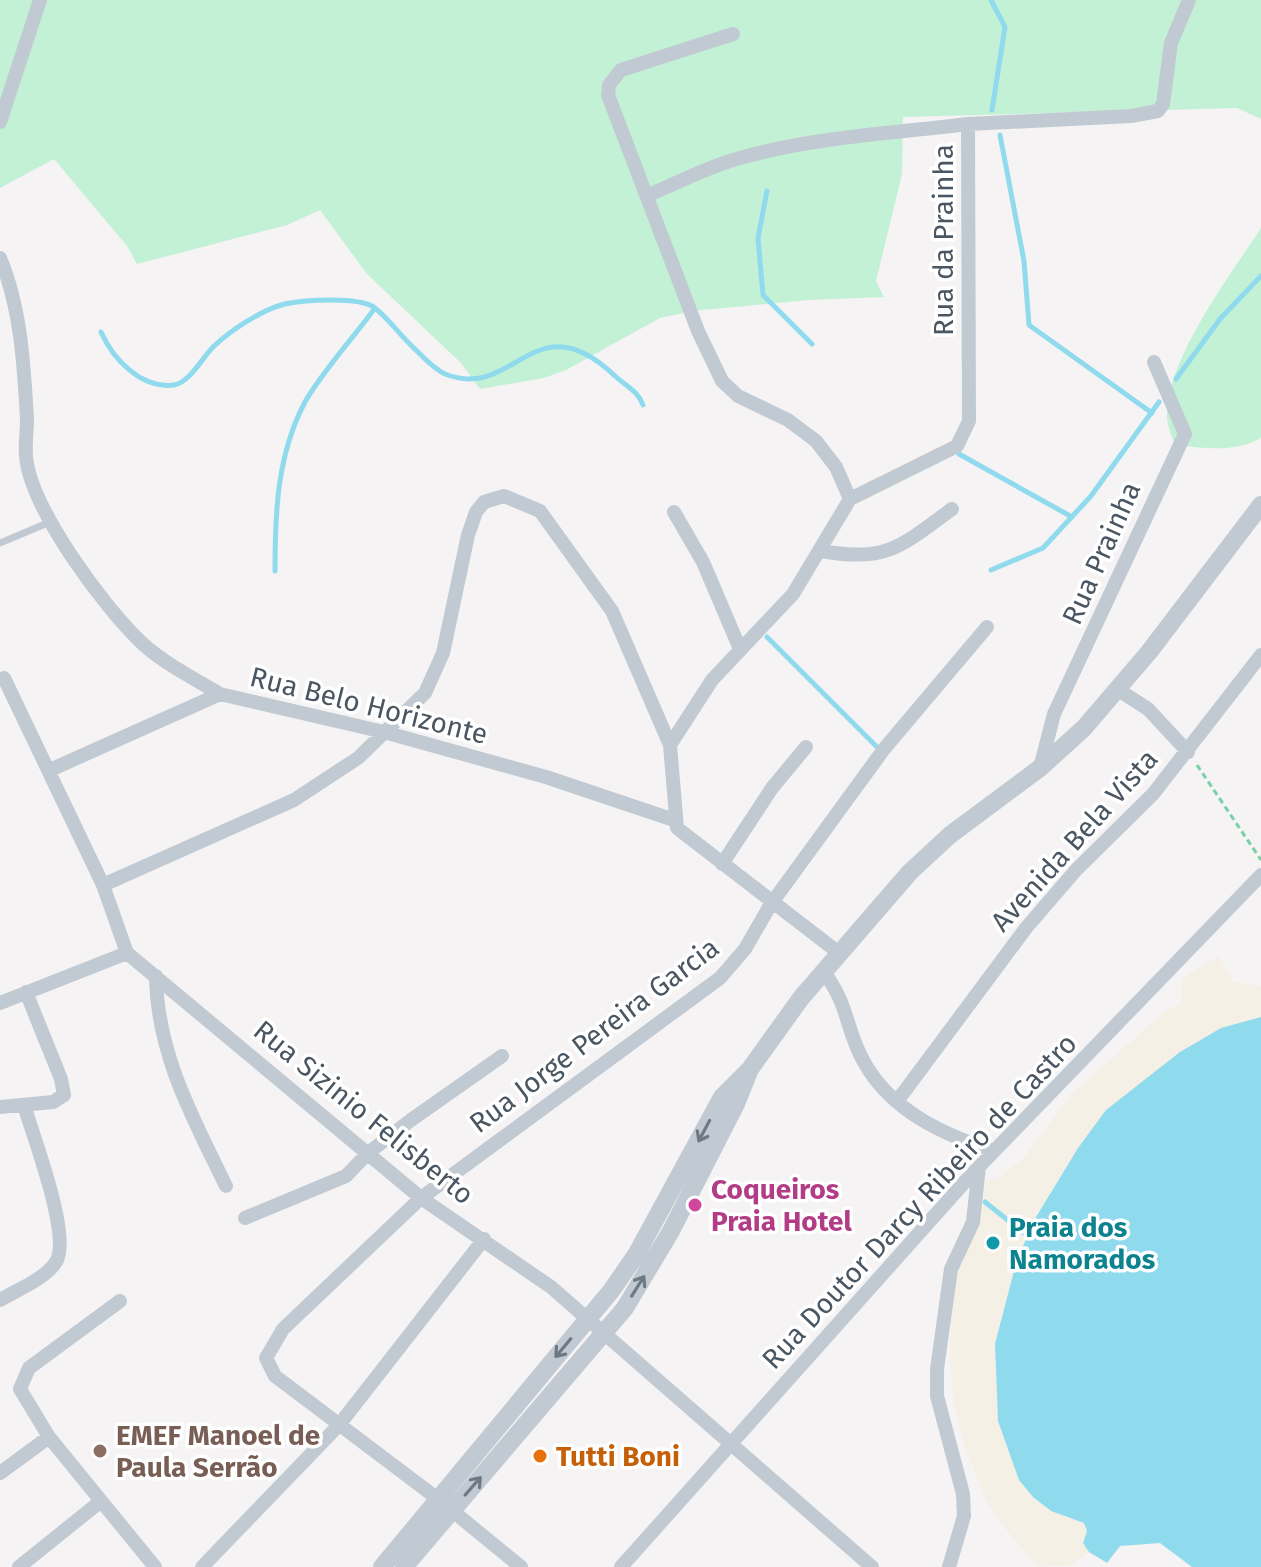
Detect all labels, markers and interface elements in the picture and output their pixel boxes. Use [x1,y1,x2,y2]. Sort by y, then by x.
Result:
street label: Rua da Prainha [927,144,960,336]
street label: Rua Prainha [1055,477,1148,630]
street label: Rua Belo Horizonte [247,660,491,751]
street label: Avenida Bela Vista [984,743,1165,938]
street label: Rua Jorge Pereira Garcia [463,931,725,1140]
street label: Rua Sizinio Felisberto [247,1014,480,1211]
street label: Rua Doutor Darcy Ribeiro de Castro [755,1027,1084,1376]
one-way arrow [695,1118,711,1142]
place label: Coqueiros Praia Hotel [711,1173,852,1238]
marker: Coqueiros Praia Hotel [686,1196,704,1214]
place label: Praia dos Namorados [1009,1211,1155,1276]
marker: Praia dos Namorados [984,1234,1002,1252]
one-way arrow [631,1275,647,1298]
one-way arrow [554,1338,572,1358]
place label: EMEF Manoel de Paula Serrão [116,1419,320,1484]
place label: Tutti Boni [556,1440,680,1473]
marker: EMEF Manoel de Paula Serrão [91,1442,109,1460]
marker: Tutti Boni [531,1447,549,1465]
one-way arrow [464,1477,482,1497]

